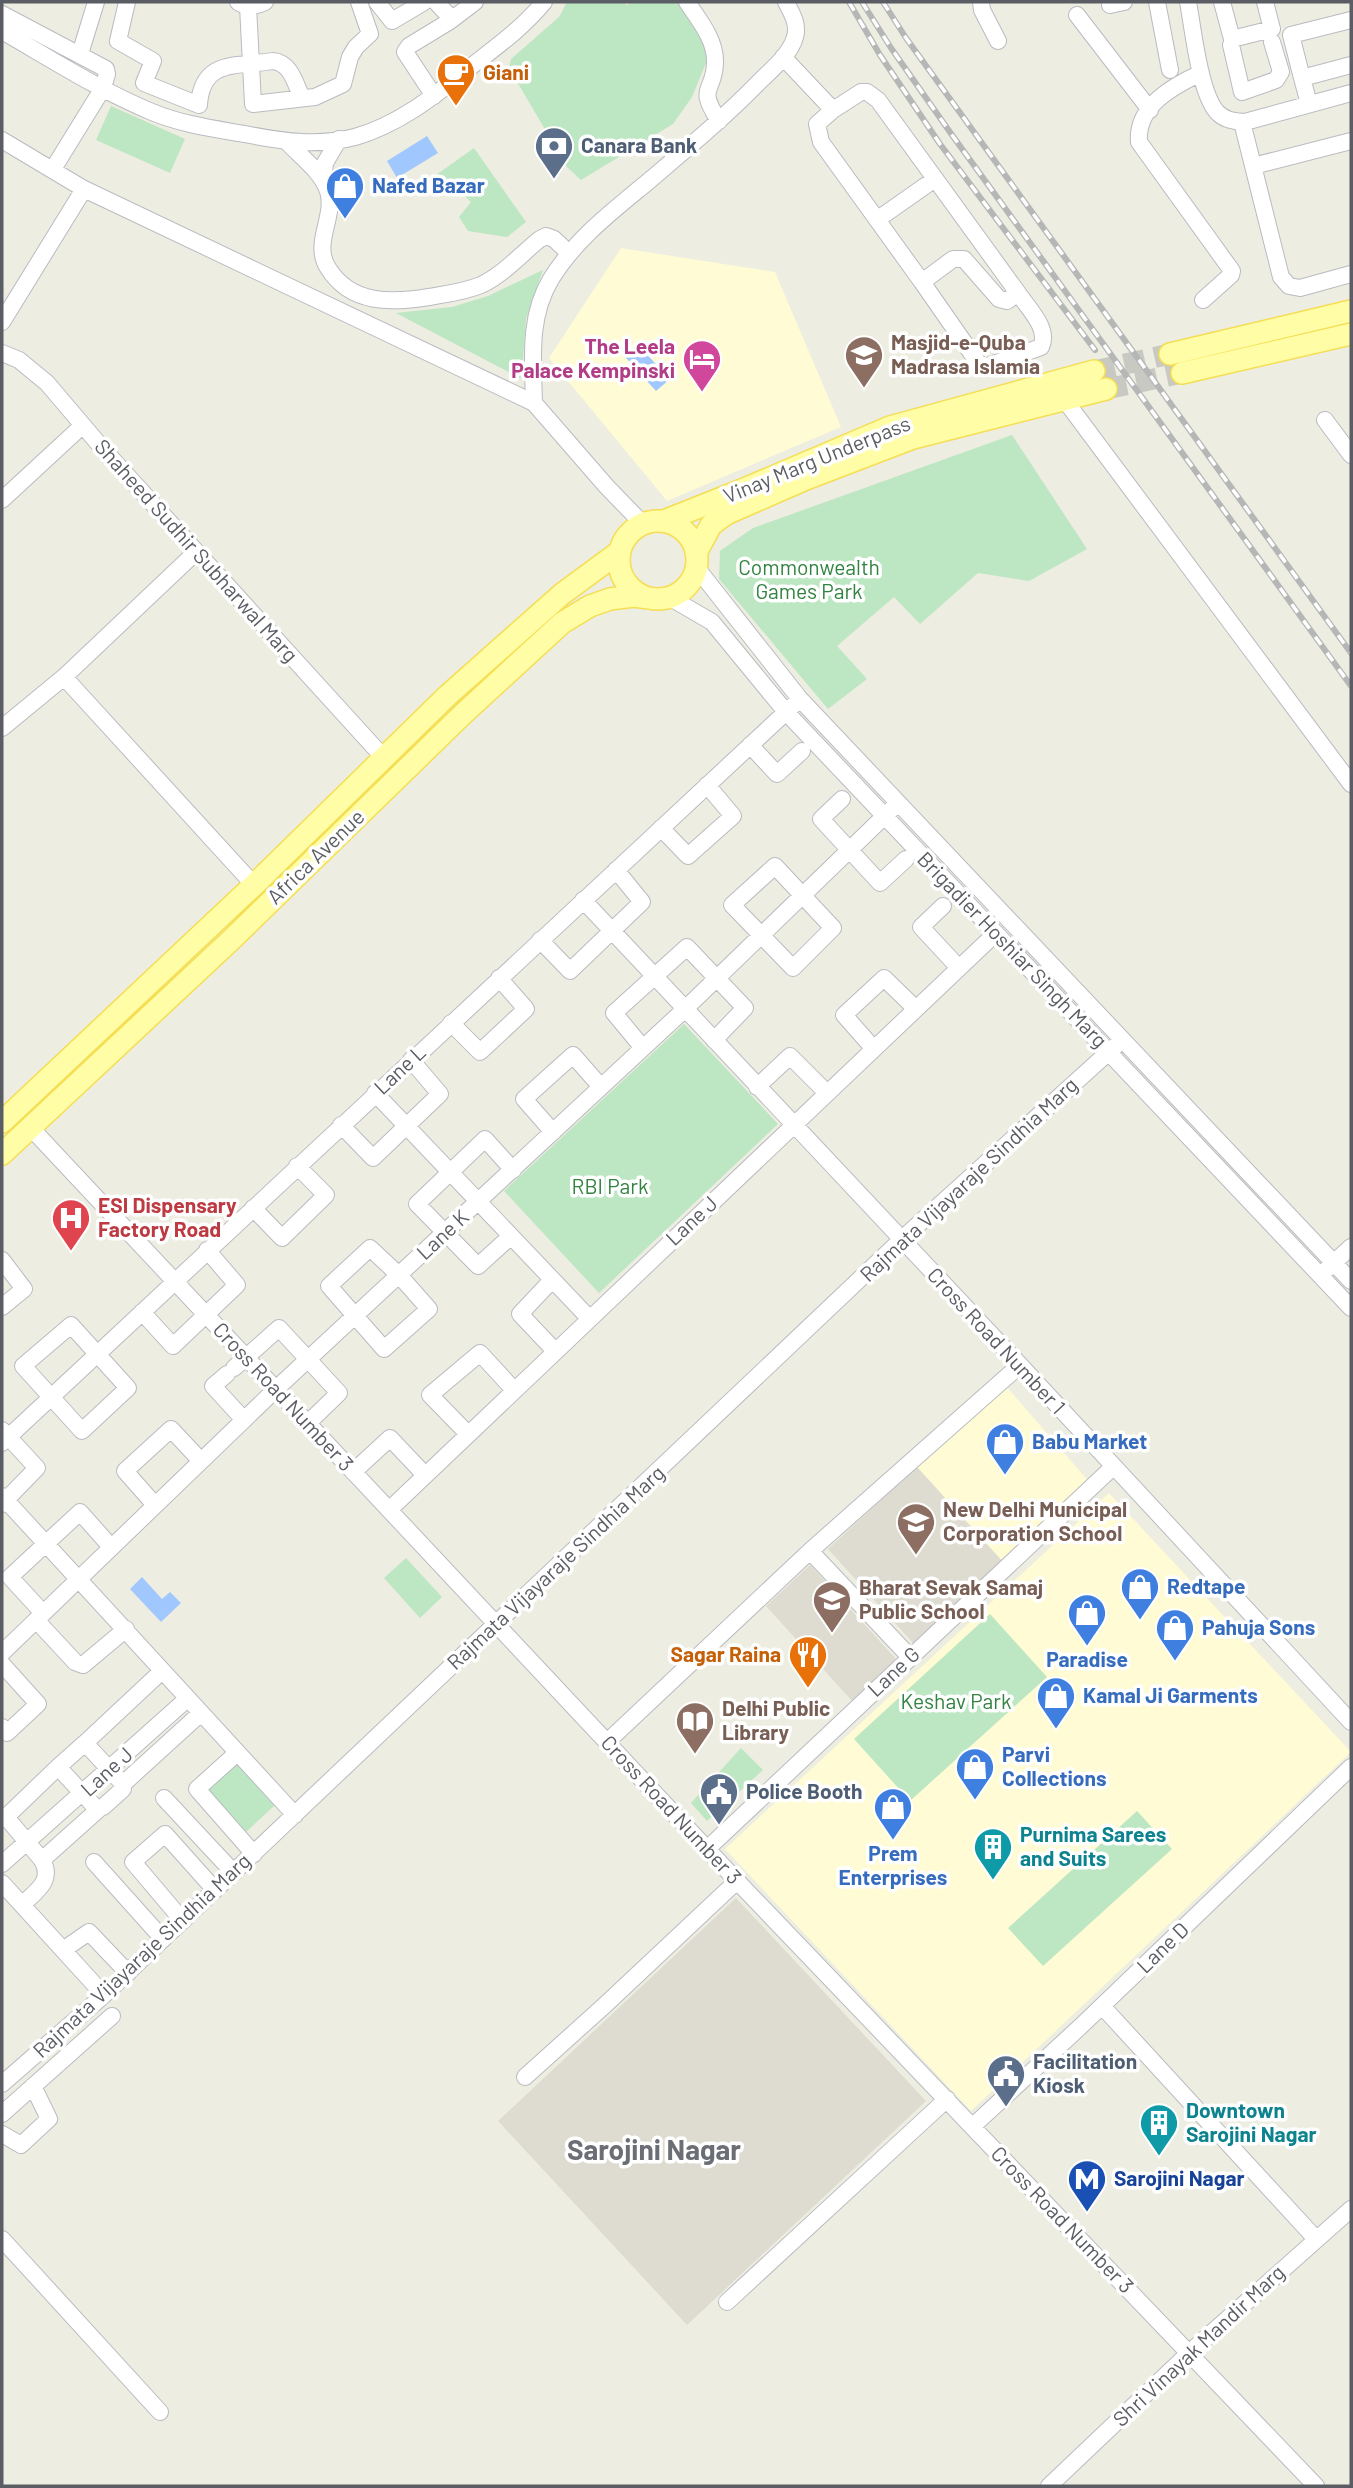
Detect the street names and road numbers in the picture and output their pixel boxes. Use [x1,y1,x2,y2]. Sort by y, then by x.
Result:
street label: Vinay Marg Underpass [719,410,914,508]
street label: Shaheed Sudhir Subharwal Marg [90,433,304,667]
street label: Africa Avenue [261,803,369,909]
street label: Brigadier Hoshiar Singh Marg [913,846,1113,1052]
street label: Lane L [368,1039,430,1099]
street label: Rajmata Vijayaraje Sindhia Marg [854,1072,1082,1286]
street label: Lane J [660,1190,722,1250]
street label: Lane K [411,1203,473,1264]
street label: Cross Road Number 1 [923,1262,1071,1418]
street label: Cross Road Number 3 [209,1316,360,1476]
street label: Rajmata Vijayaraje Sindhia Marg [441,1460,669,1674]
street label: Lane G [862,1641,924,1701]
street label: Cross Road Number 3 [597,1729,748,1889]
street label: Lane J [75,1741,137,1801]
street label: Rajmata Vijayaraje Sindhia Marg [27,1848,255,2062]
street label: Lane D [1131,1916,1193,1978]
street label: Cross Road Number 3 [987,2140,1140,2298]
street label: Shri Vinayak Mandir Marg [1107,2259,1289,2431]

